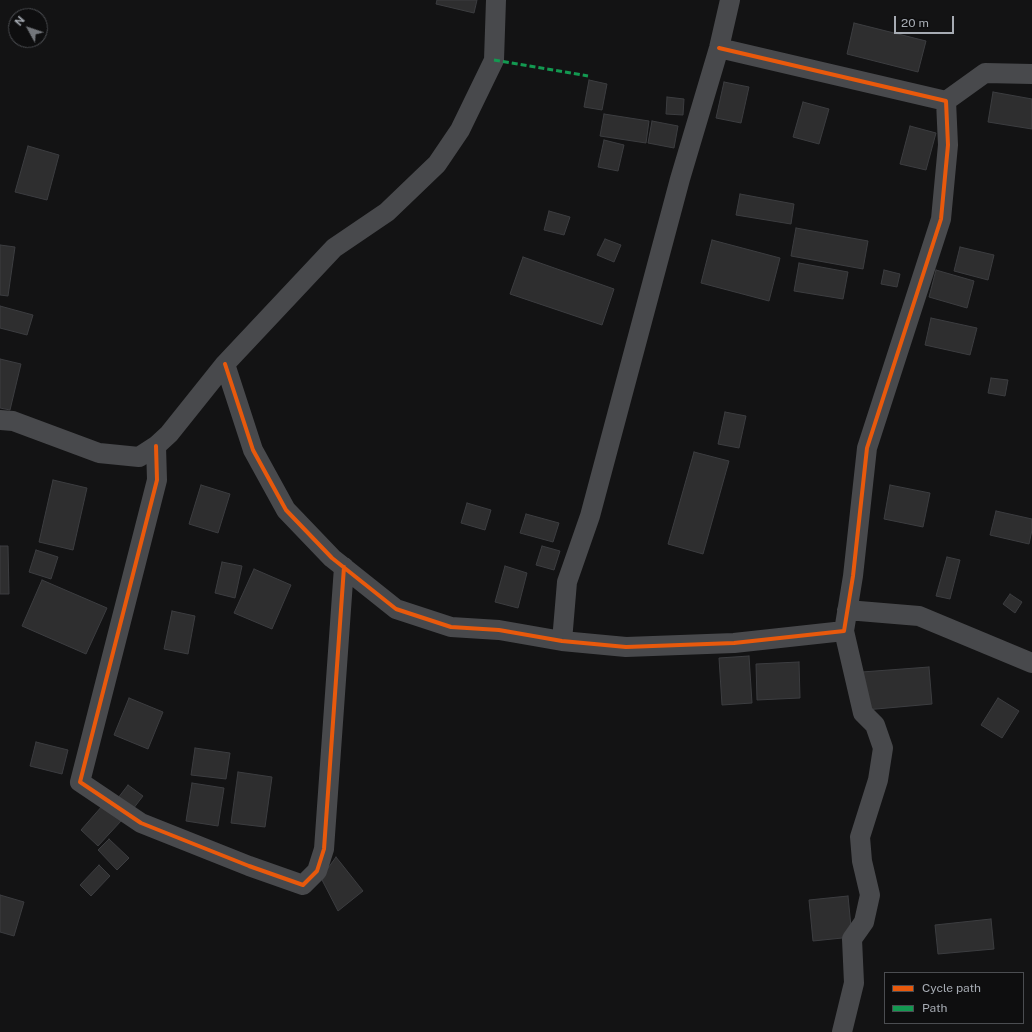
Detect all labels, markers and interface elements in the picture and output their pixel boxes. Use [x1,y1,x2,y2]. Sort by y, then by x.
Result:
north arrow [8,8,48,48]
scale bar [896,8,956,34]
text: N [12,14,27,28]
text: 20 m [901,16,929,30]
legend [884,972,1024,1024]
text: Cycle path [922,981,981,995]
text: Path [922,1001,948,1015]

